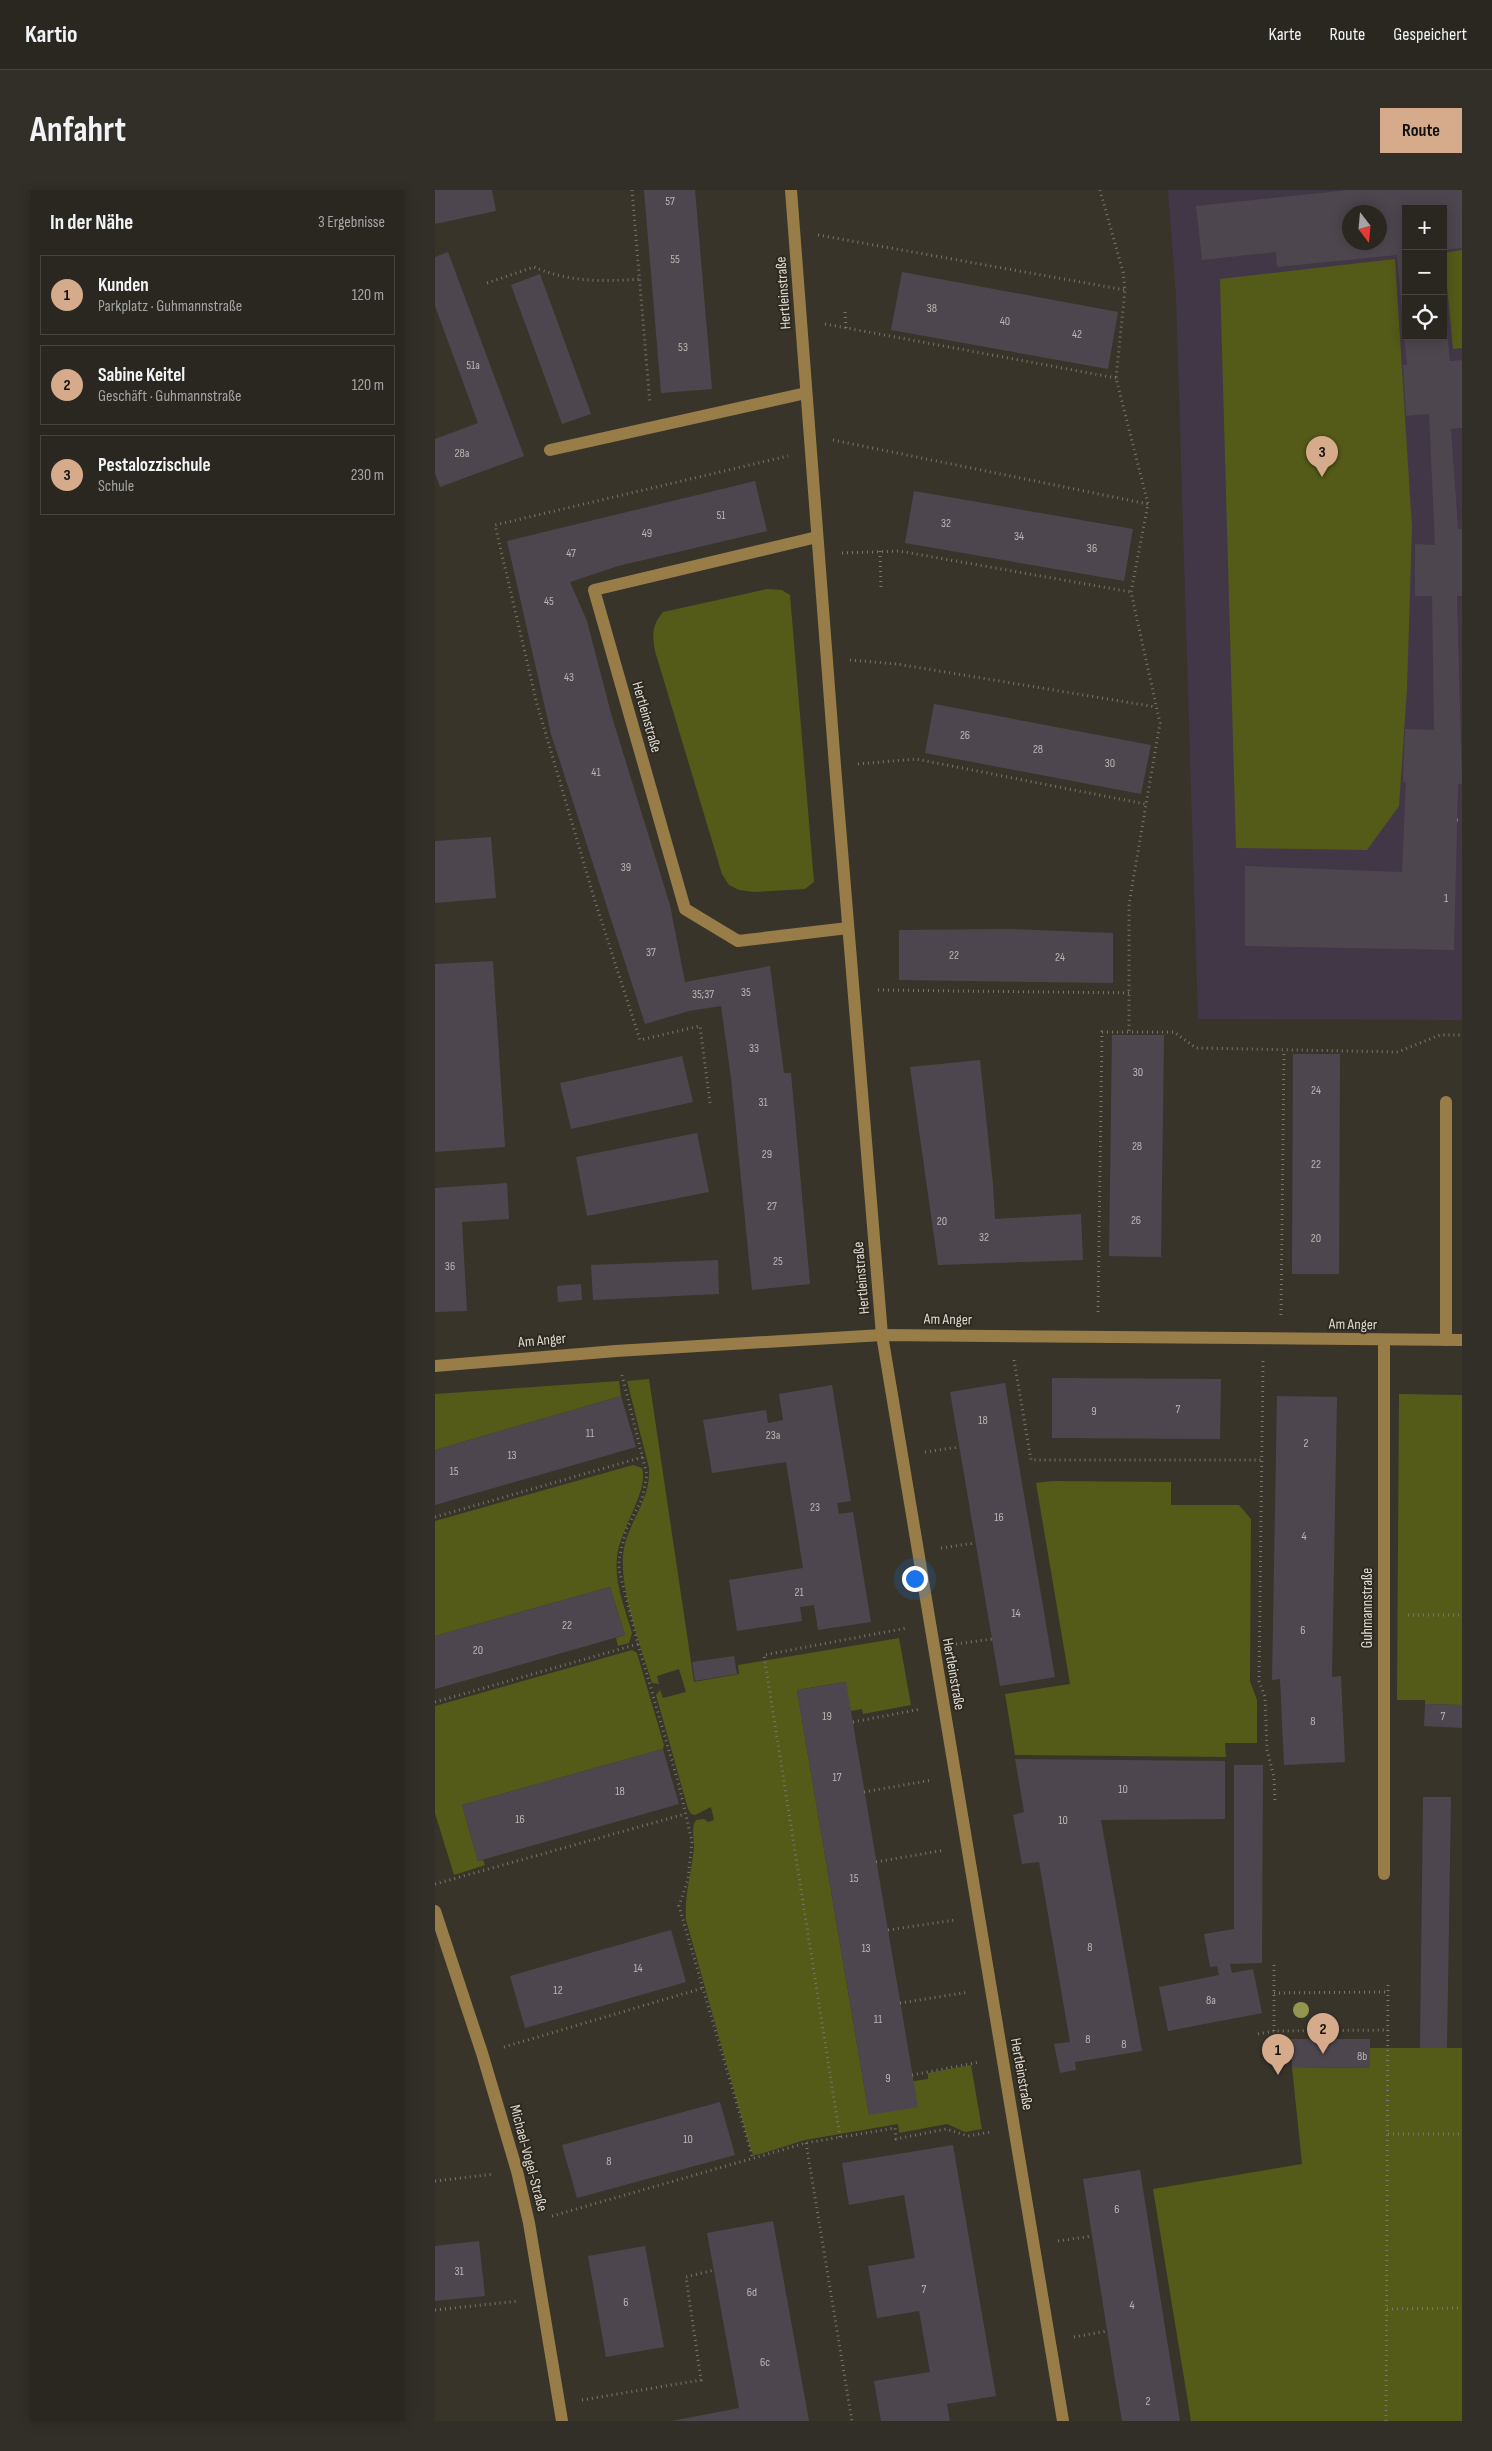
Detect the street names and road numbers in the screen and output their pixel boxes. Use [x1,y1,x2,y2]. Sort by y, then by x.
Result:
street label: Hertleinstraße [771,256,796,330]
street label: Hertleinstraße [627,679,666,755]
street label: Hertleinstraße [849,1241,874,1315]
street label: Am Anger [923,1310,973,1329]
street label: Am Anger [1328,1315,1378,1334]
street label: Am Anger [516,1329,568,1352]
street label: Guhmannstraße [1358,1568,1377,1648]
street label: Hertleinstraße [938,1637,969,1712]
street label: Hertleinstraße [1006,2037,1037,2112]
street label: Michael-Vogel-Straße [505,2103,552,2214]

